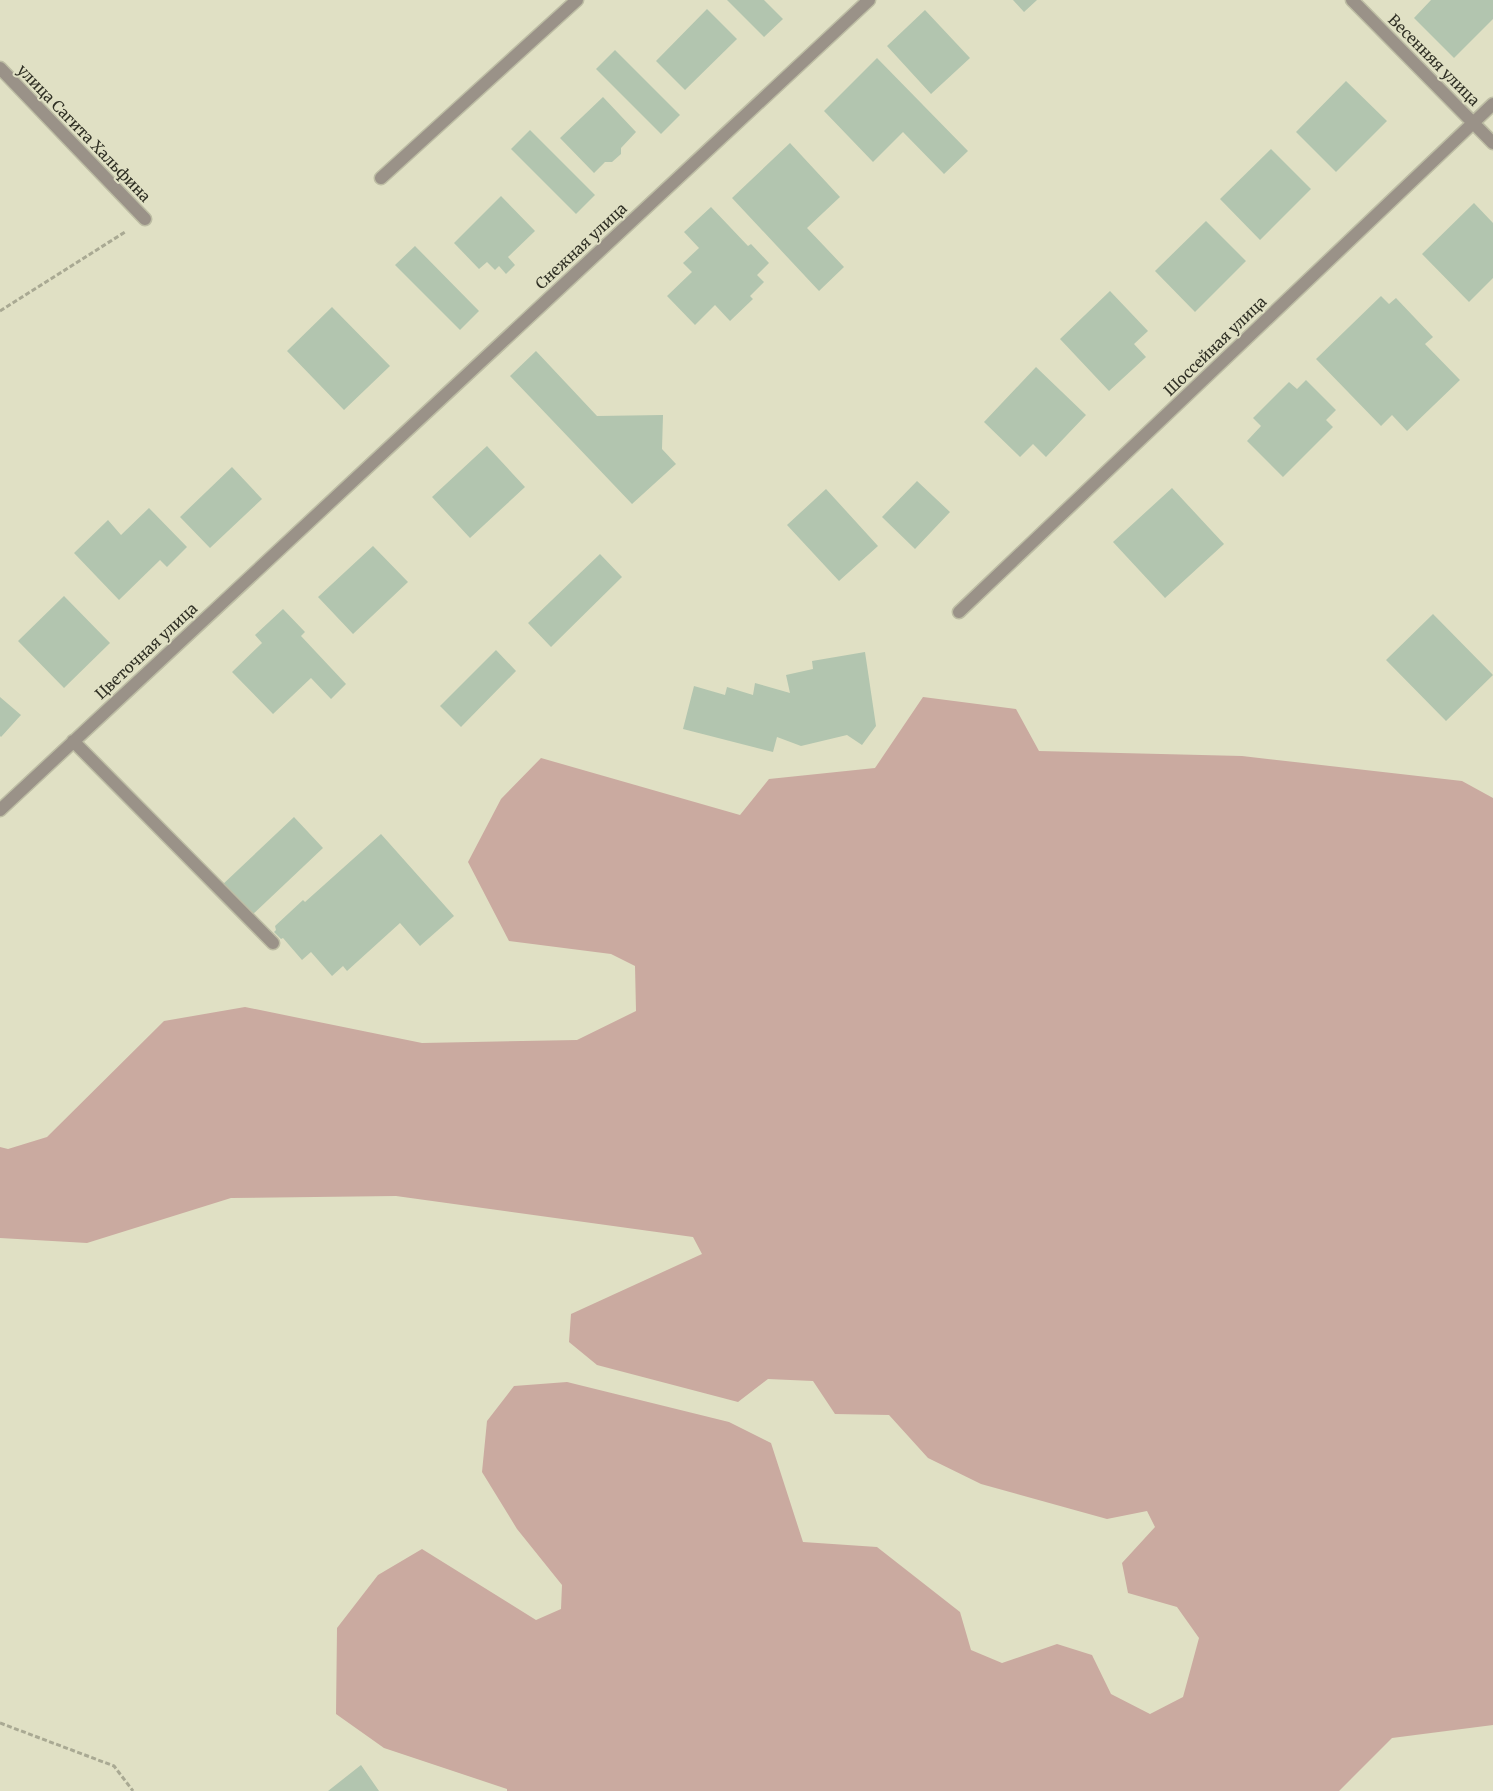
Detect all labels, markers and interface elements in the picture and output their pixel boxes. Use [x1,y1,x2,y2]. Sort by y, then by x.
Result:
street label: Весенняя улица [1384,10,1484,110]
street label: улица Сагита Хальфина [13,60,155,206]
street label: Снежная улица [531,199,631,293]
street label: Шоссейная улица [1160,292,1270,400]
street label: Цветочная улица [91,599,201,703]

